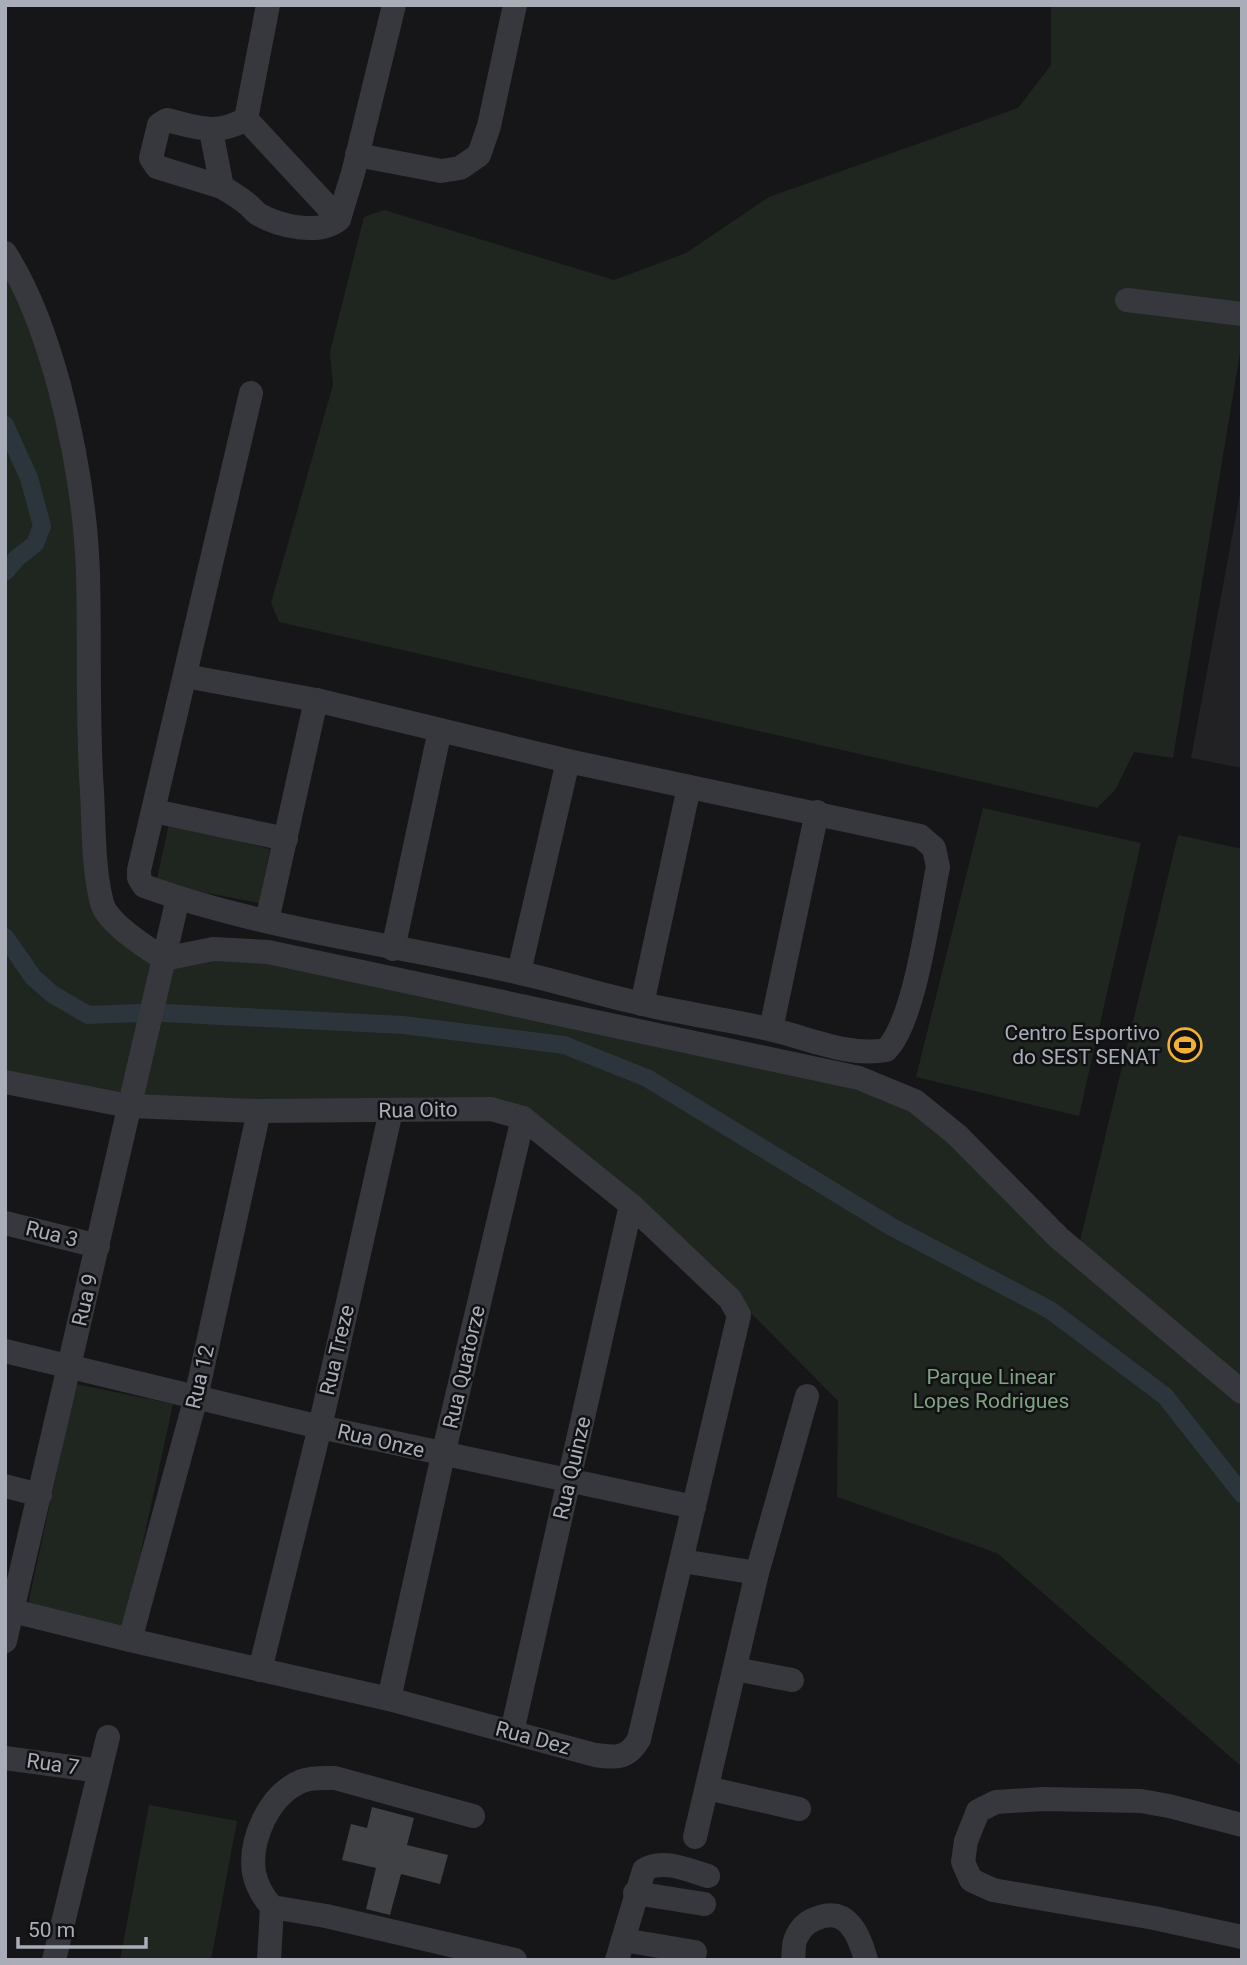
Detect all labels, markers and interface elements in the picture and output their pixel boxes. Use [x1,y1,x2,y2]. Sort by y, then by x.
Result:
place label: Centro Esportivo do SEST SENAT [1004,1021,1160,1069]
sports icon: Centro Esportivo do SEST SENAT [1166,1026,1204,1064]
street label: Rua Oito [378,1097,458,1123]
street label: Rua 3 [23,1216,81,1252]
street label: Rua 9 [67,1272,103,1328]
street label: Rua Treze [315,1303,359,1397]
street label: Rua Quatorze [438,1303,490,1431]
street label: Rua 12 [181,1343,219,1411]
park label: Parque Linear Lopes Rodrigues [913,1365,1069,1413]
street label: Rua Quinze [548,1414,596,1522]
street label: Rua Onze [335,1419,427,1463]
street label: Rua Dez [493,1717,573,1759]
street label: Rua 7 [25,1748,81,1780]
scale bar [18,1906,145,1950]
text: 50 m [28,1918,75,1942]

